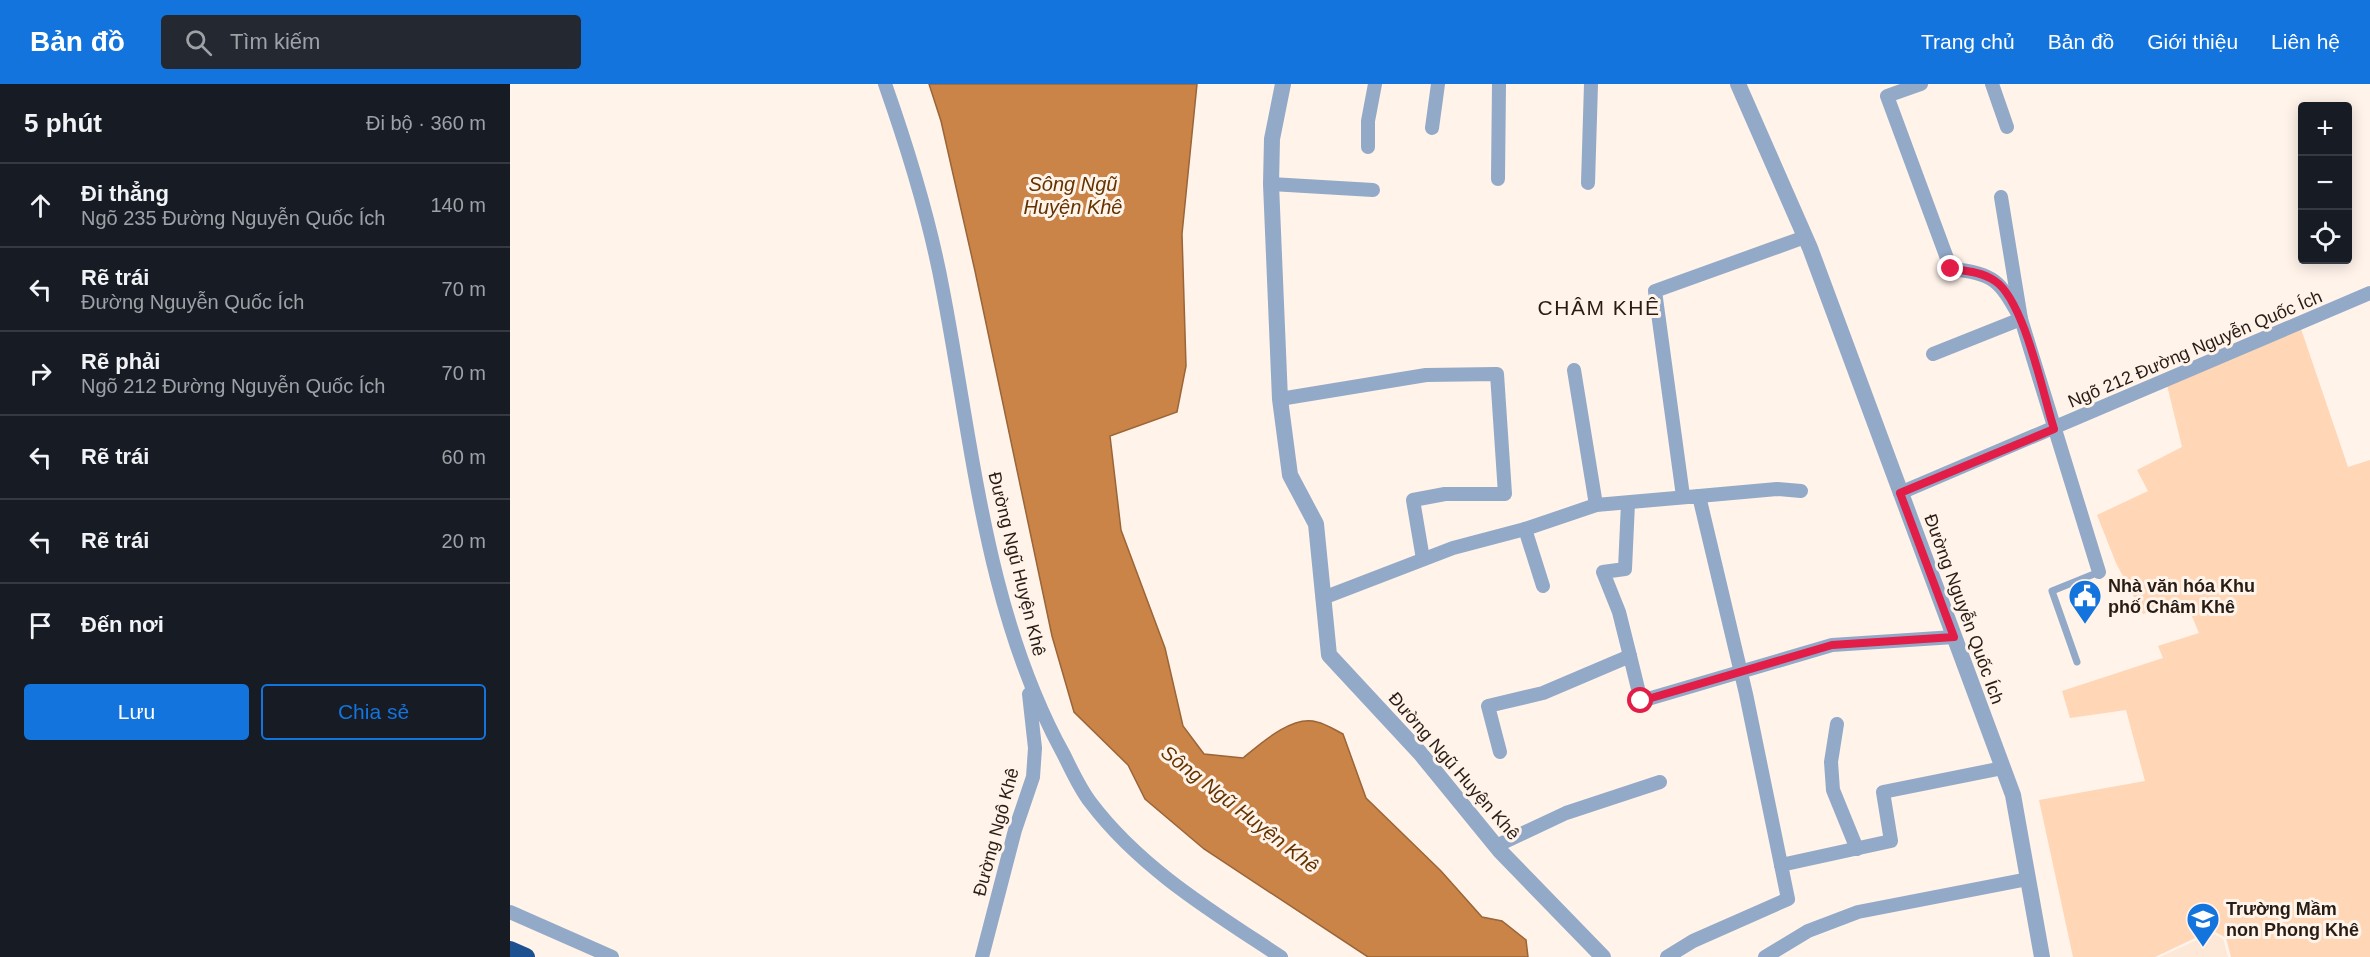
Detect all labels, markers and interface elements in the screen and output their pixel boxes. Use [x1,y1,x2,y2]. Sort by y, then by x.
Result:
search box [161,15,581,69]
text: Bản đồ [30,26,125,57]
icon: search [182,26,215,59]
text: Tìm kiếm [230,29,320,54]
text: Trang chủ [1921,30,2015,53]
text: Bản đồ [2048,30,2114,53]
text: Giới thiệu [2147,30,2238,53]
text: Liên hệ [2271,30,2340,53]
map controls [2298,102,2352,264]
button: + [2298,102,2352,156]
text: 5 phút [24,108,102,138]
text: Đi bộ · 360 m [366,112,486,134]
button: − [2298,156,2352,210]
water label: Sông Ngũ Huyện Khê [1024,173,1122,218]
text: Đi thẳng [81,181,169,206]
icon: ahead [24,189,57,222]
text: 140 m [430,194,486,216]
text: Ngõ 235 Đường Nguyễn Quốc Ích [81,207,385,229]
button: locate [2298,210,2352,264]
route end [1937,255,1963,281]
text: Rẽ trái [81,265,149,290]
icon: left [24,273,57,306]
text: 70 m [442,278,486,300]
street label: Ngõ 212 Đường Nguyễn Quốc Ích [2065,285,2325,412]
text: Đường Nguyễn Quốc Ích [81,291,304,313]
district label: CHÂM KHÊ [1538,296,1660,319]
text: Rẽ phải [81,349,160,374]
icon: right [24,357,57,390]
text: 70 m [442,362,486,384]
text: Ngõ 212 Đường Nguyễn Quốc Ích [81,375,385,397]
icon: left [24,441,57,474]
text: Rẽ trái [81,444,149,469]
text: 60 m [442,446,486,468]
street label: Đường Ngũ Huyện Khê [984,470,1050,658]
street label: Đường Nguyễn Quốc Ích [1920,511,2009,707]
icon: left [24,525,57,558]
text: Rẽ trái [81,528,149,553]
text: 20 m [442,530,486,552]
place label: Nhà văn hóa Khu phố Châm Khê [2108,576,2255,617]
public building icon: Nhà văn hóa Khu phố Châm Khê [2067,578,2103,625]
icon: arrive [24,609,57,642]
text: Đến nơi [81,612,164,637]
button: Lưu [24,684,249,740]
button: Chia sẻ [261,684,486,740]
route start [1627,687,1653,713]
street label: Đường Ngũ Huyện Khê [1384,688,1524,844]
water label: Sông Ngũ Huyện Khê [1157,741,1323,877]
street label: Đường Ngô Khê [969,766,1023,898]
place label: Trường Mầm non Phong Khê [2226,899,2359,940]
school or university icon: Trường Mầm non Phong Khê [2185,901,2221,948]

